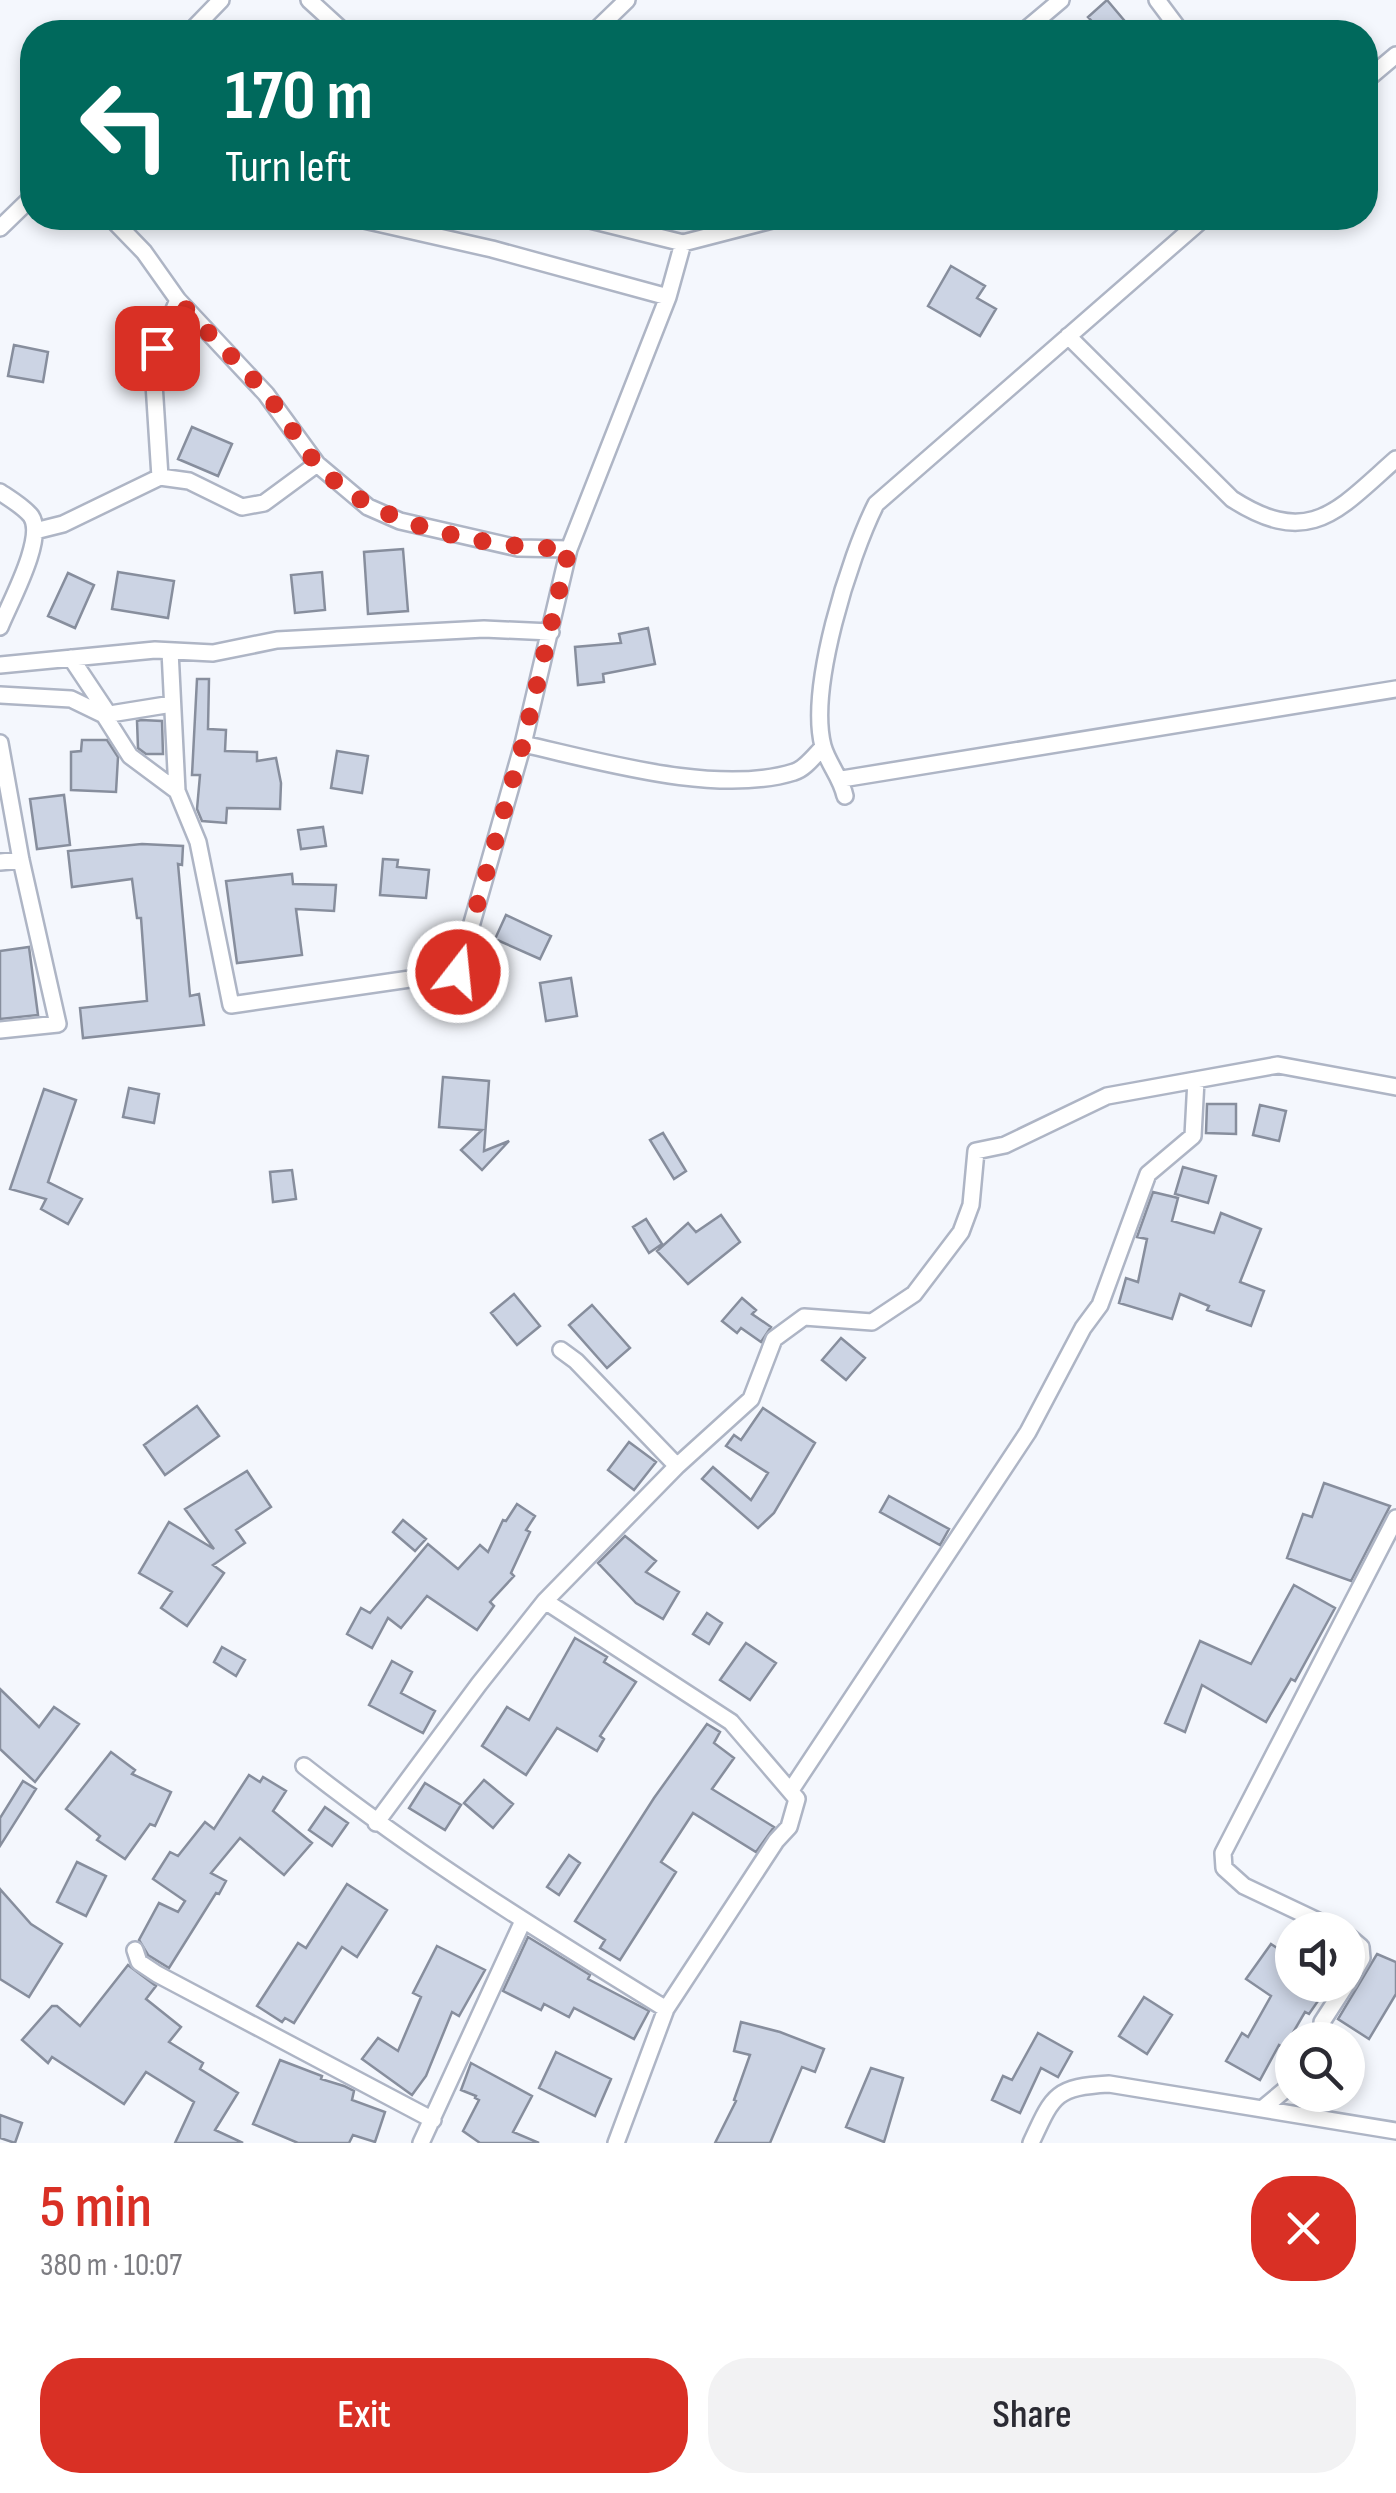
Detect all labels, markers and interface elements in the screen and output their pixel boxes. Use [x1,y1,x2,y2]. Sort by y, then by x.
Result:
text: 170 m [225,55,373,139]
icon: left [60,60,190,190]
text: Turn left [225,140,351,195]
pin [115,306,200,391]
icon: arrive [130,321,185,376]
position arrow [406,920,510,1024]
map controls [1275,1912,1365,2112]
button: sound [1275,1912,1365,2002]
button: search [1275,2022,1365,2112]
text: 5 min [40,2172,152,2244]
button: close [1251,2176,1356,2281]
text: 380 m · 10:07 [40,2246,182,2285]
button: Exit [40,2358,688,2473]
button: Share [708,2358,1356,2473]

